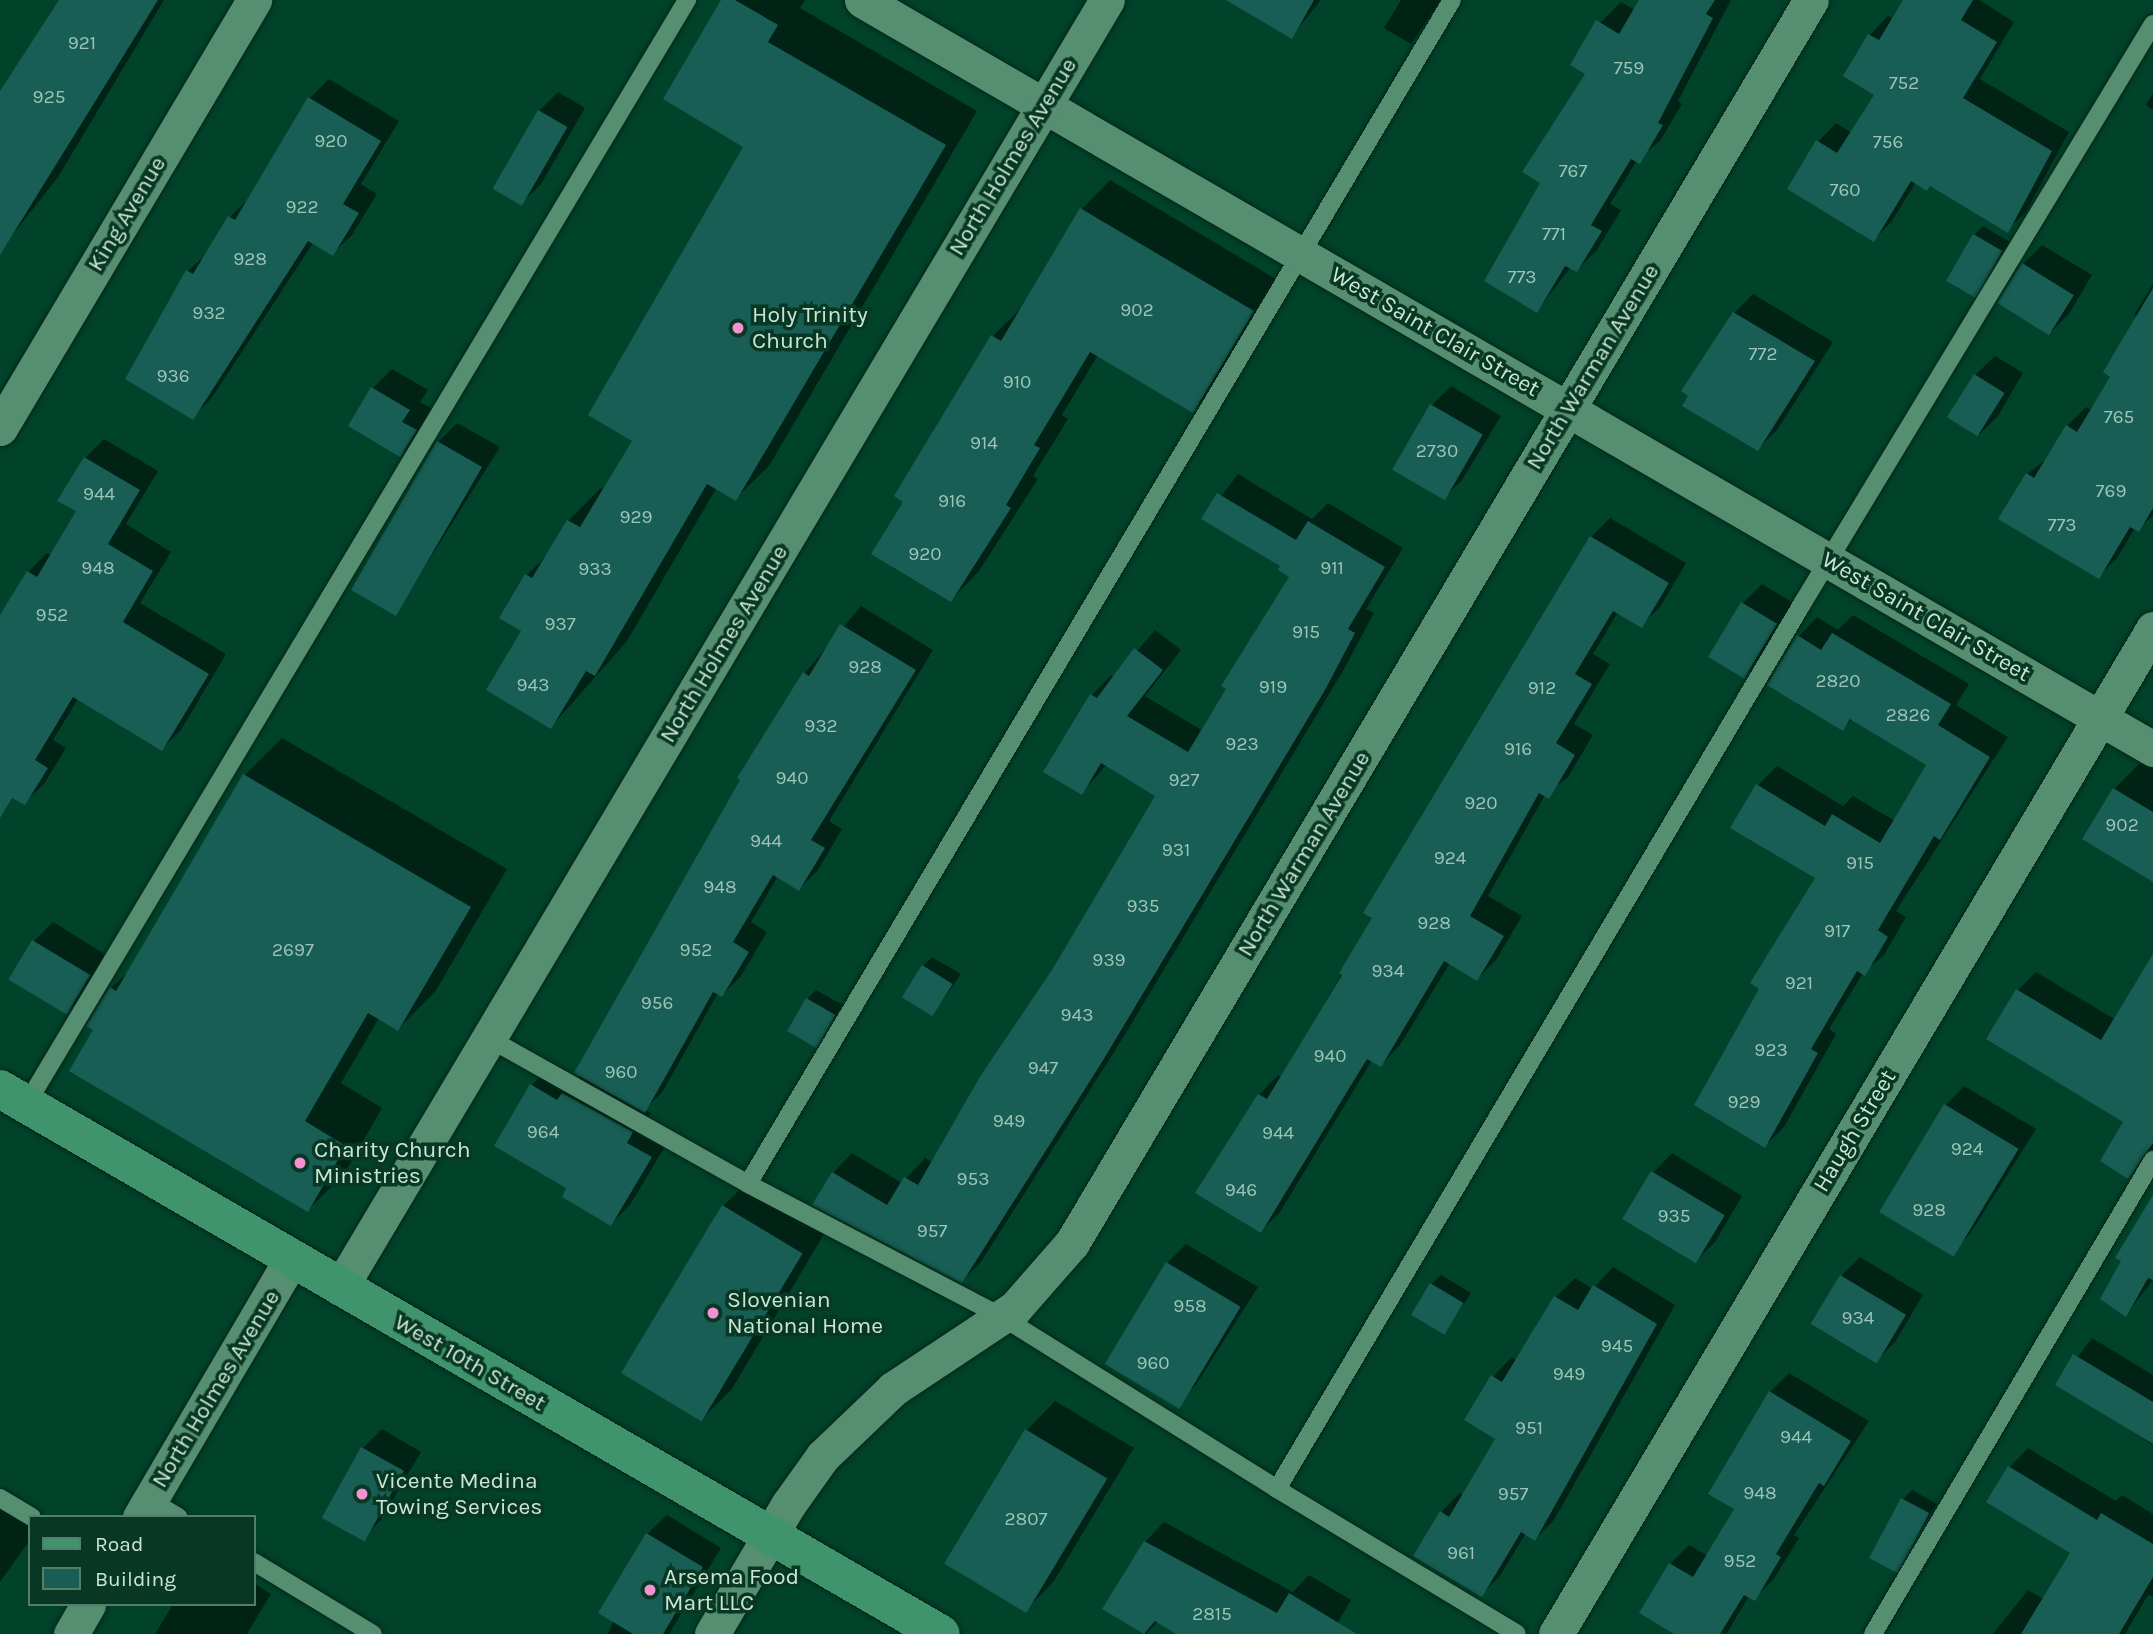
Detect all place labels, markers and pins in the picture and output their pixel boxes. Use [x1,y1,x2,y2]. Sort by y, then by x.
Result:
place label: Holy Trinity Church [752,301,868,355]
marker: Holy Trinity Church [730,320,746,336]
place label: Charity Church Ministries [314,1136,471,1190]
marker: Charity Church Ministries [292,1155,308,1171]
place label: Slovenian National Home [727,1286,883,1340]
marker: Slovenian National Home [705,1305,721,1321]
place label: Vicente Medina Towing Services [376,1467,542,1521]
marker: Vicente Medina Towing Services [354,1486,370,1502]
place label: Arsema Food Mart LLC [664,1563,799,1617]
marker: Arsema Food Mart LLC [642,1582,658,1598]

